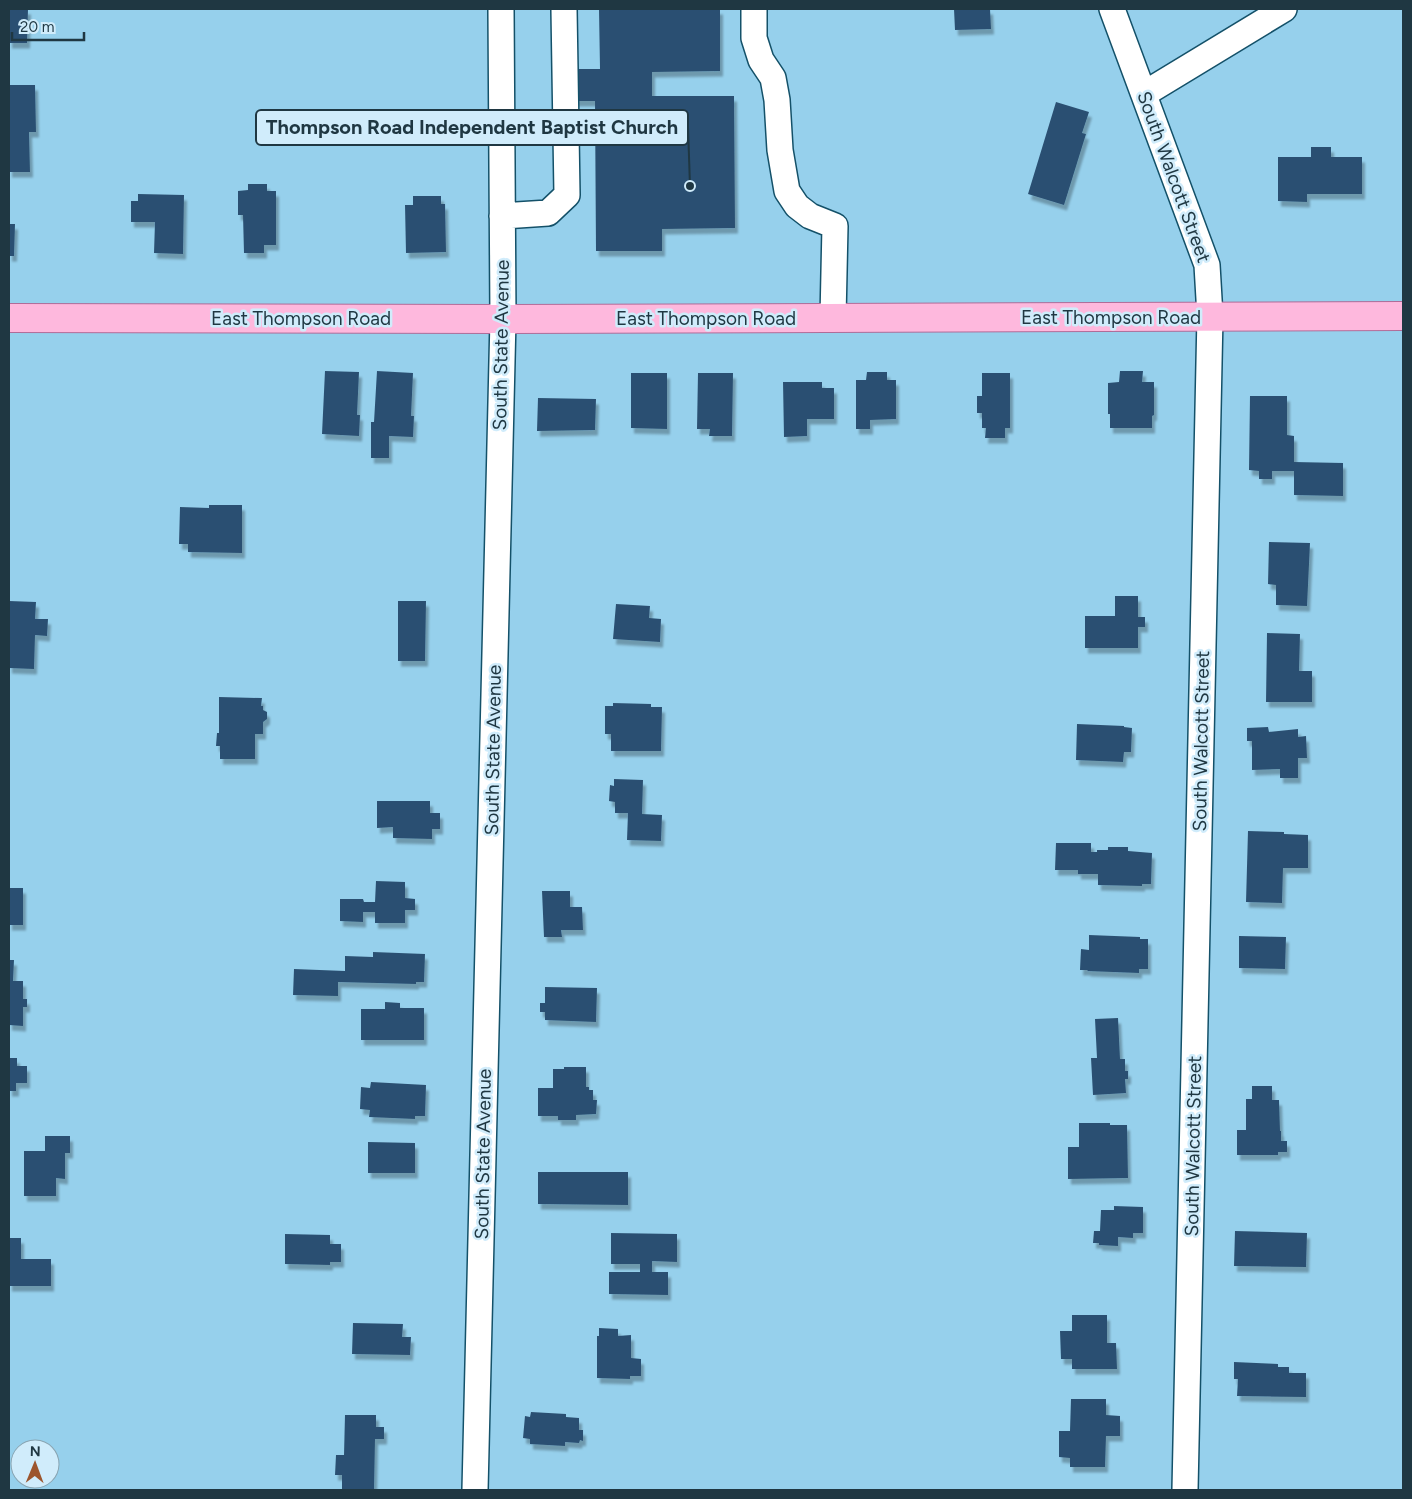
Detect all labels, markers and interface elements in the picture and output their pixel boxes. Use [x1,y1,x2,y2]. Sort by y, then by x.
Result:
scale bar [12,10,85,42]
text: 20 m [20,18,54,36]
street label: South Walcott Street [1132,88,1216,266]
callout: Thompson Road Independent Baptist Church [256,110,688,145]
text: Thompson Road Independent Baptist Church [266,115,678,139]
street label: South State Avenue [488,259,514,431]
street label: East Thompson Road [1021,306,1201,329]
street label: East Thompson Road [211,307,391,330]
street label: East Thompson Road [616,307,796,330]
street label: South Walcott Street [1188,650,1214,832]
street label: South State Avenue [480,664,506,836]
street label: South Walcott Street [1180,1055,1206,1237]
street label: South State Avenue [470,1068,496,1240]
north arrow [10,1439,60,1489]
text: N [30,1443,41,1460]

